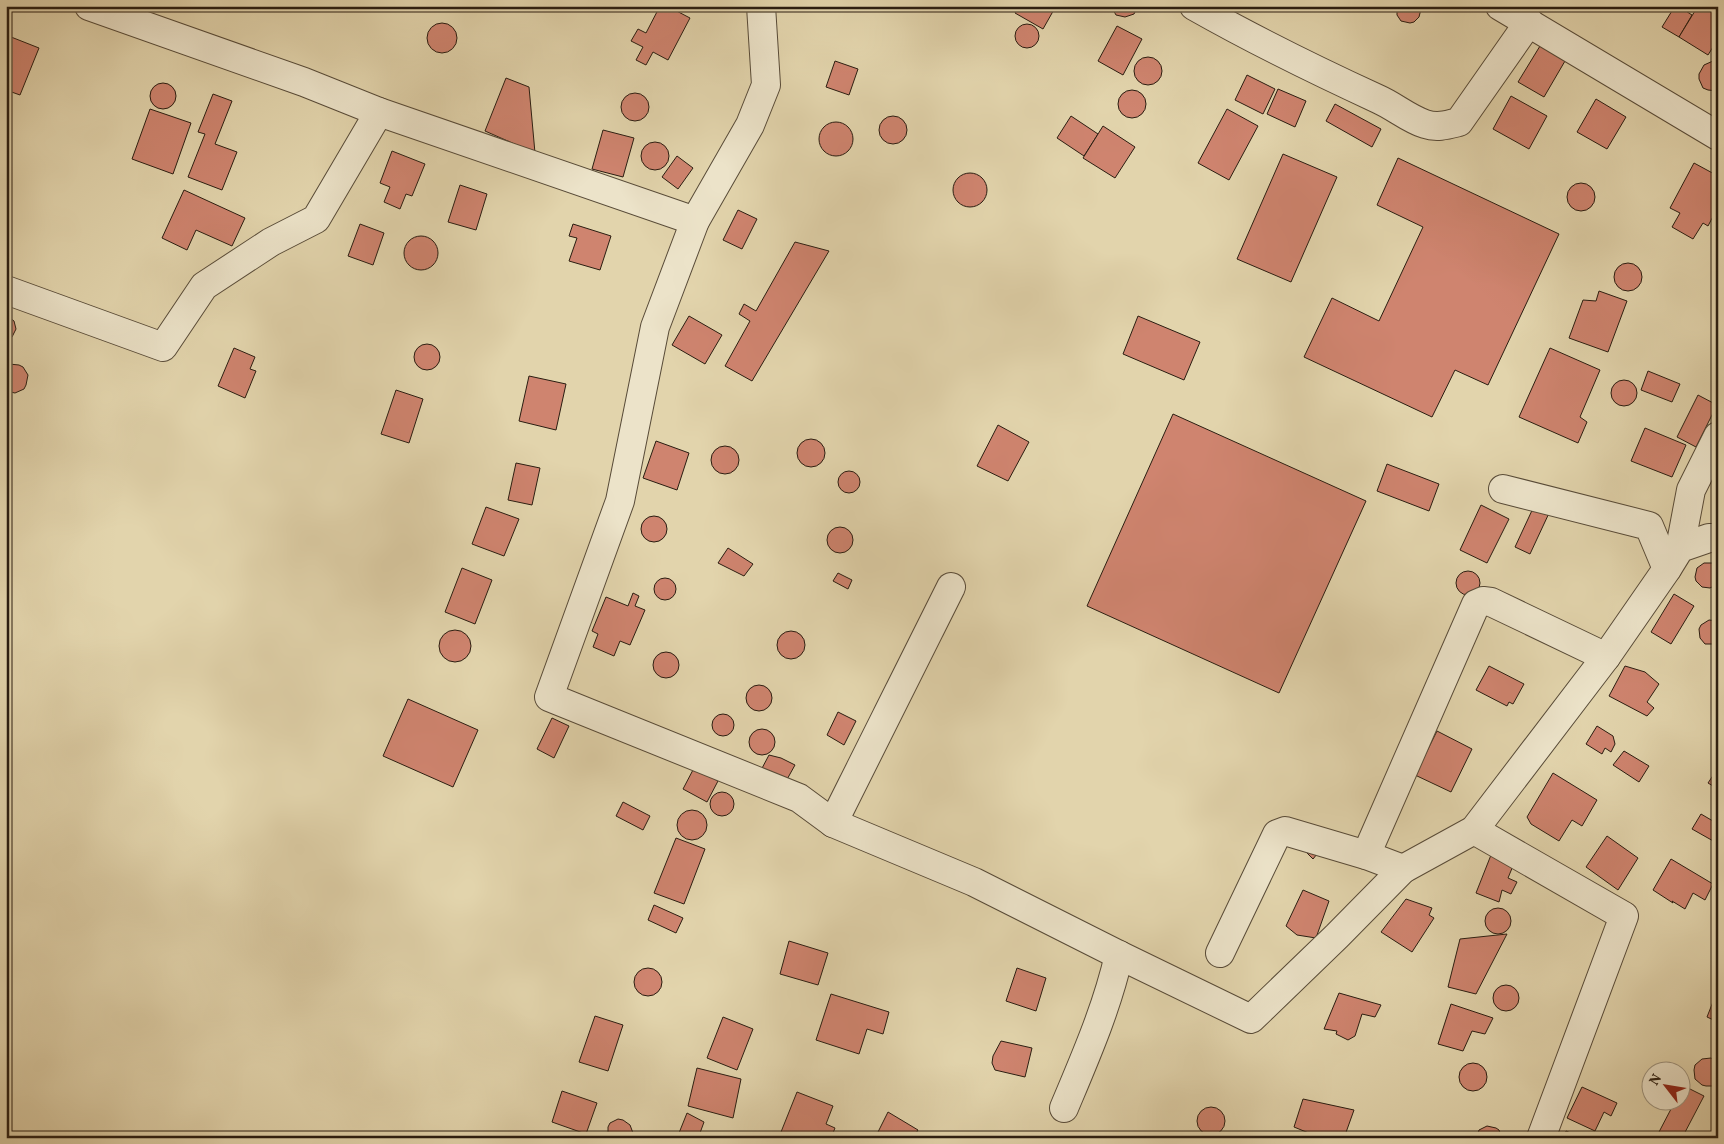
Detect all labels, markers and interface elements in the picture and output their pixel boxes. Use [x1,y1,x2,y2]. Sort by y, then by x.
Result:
north arrow [1642,1062,1692,1112]
text: N [1645,1071,1667,1089]

